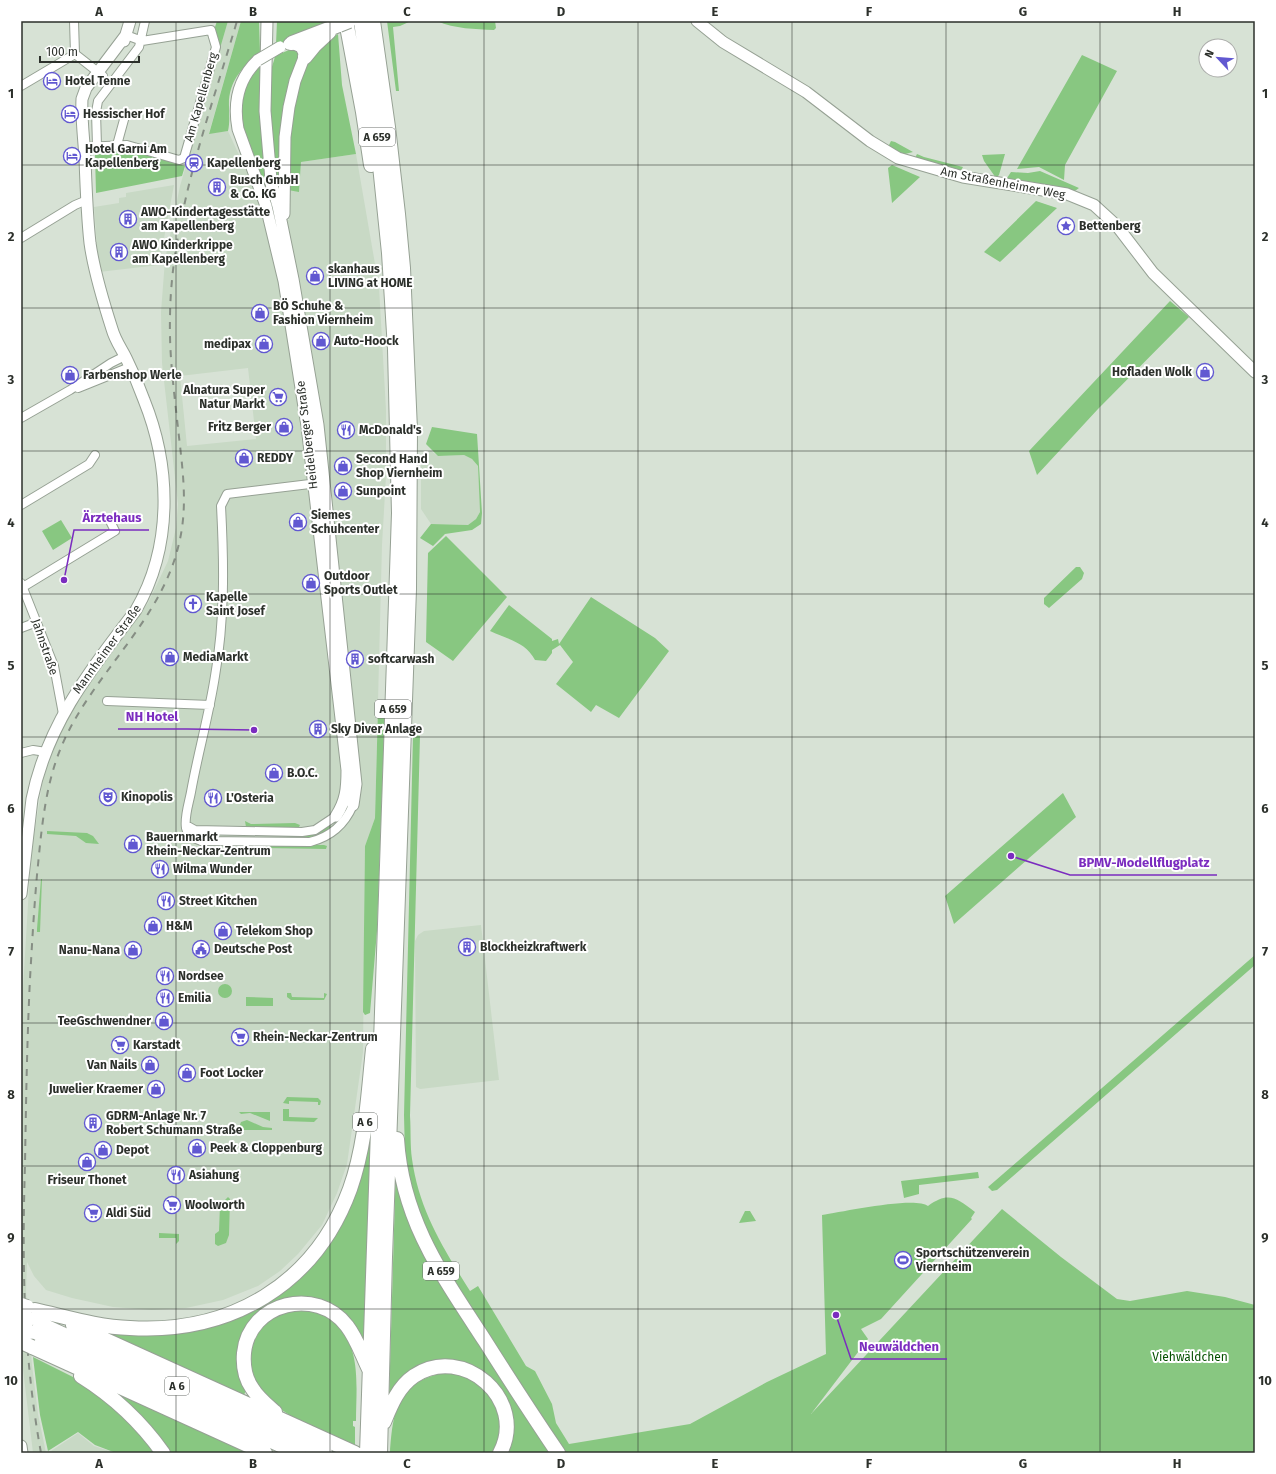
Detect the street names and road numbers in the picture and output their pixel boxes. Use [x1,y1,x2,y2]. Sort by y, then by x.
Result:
street label: Am Kapellenberg [182,50,221,143]
road number: A 659 [359,128,395,146]
street label: Am Straßenheimer Weg [939,164,1067,202]
street label: Heidelberger Straße [293,380,321,490]
street label: Mannheimer Straße [70,602,144,696]
street label: Jahnstraße [29,617,61,677]
road number: A 659 [375,700,411,718]
road number: A 6 [353,1113,377,1131]
road number: A 659 [423,1262,459,1280]
road number: A 6 [165,1377,189,1395]

